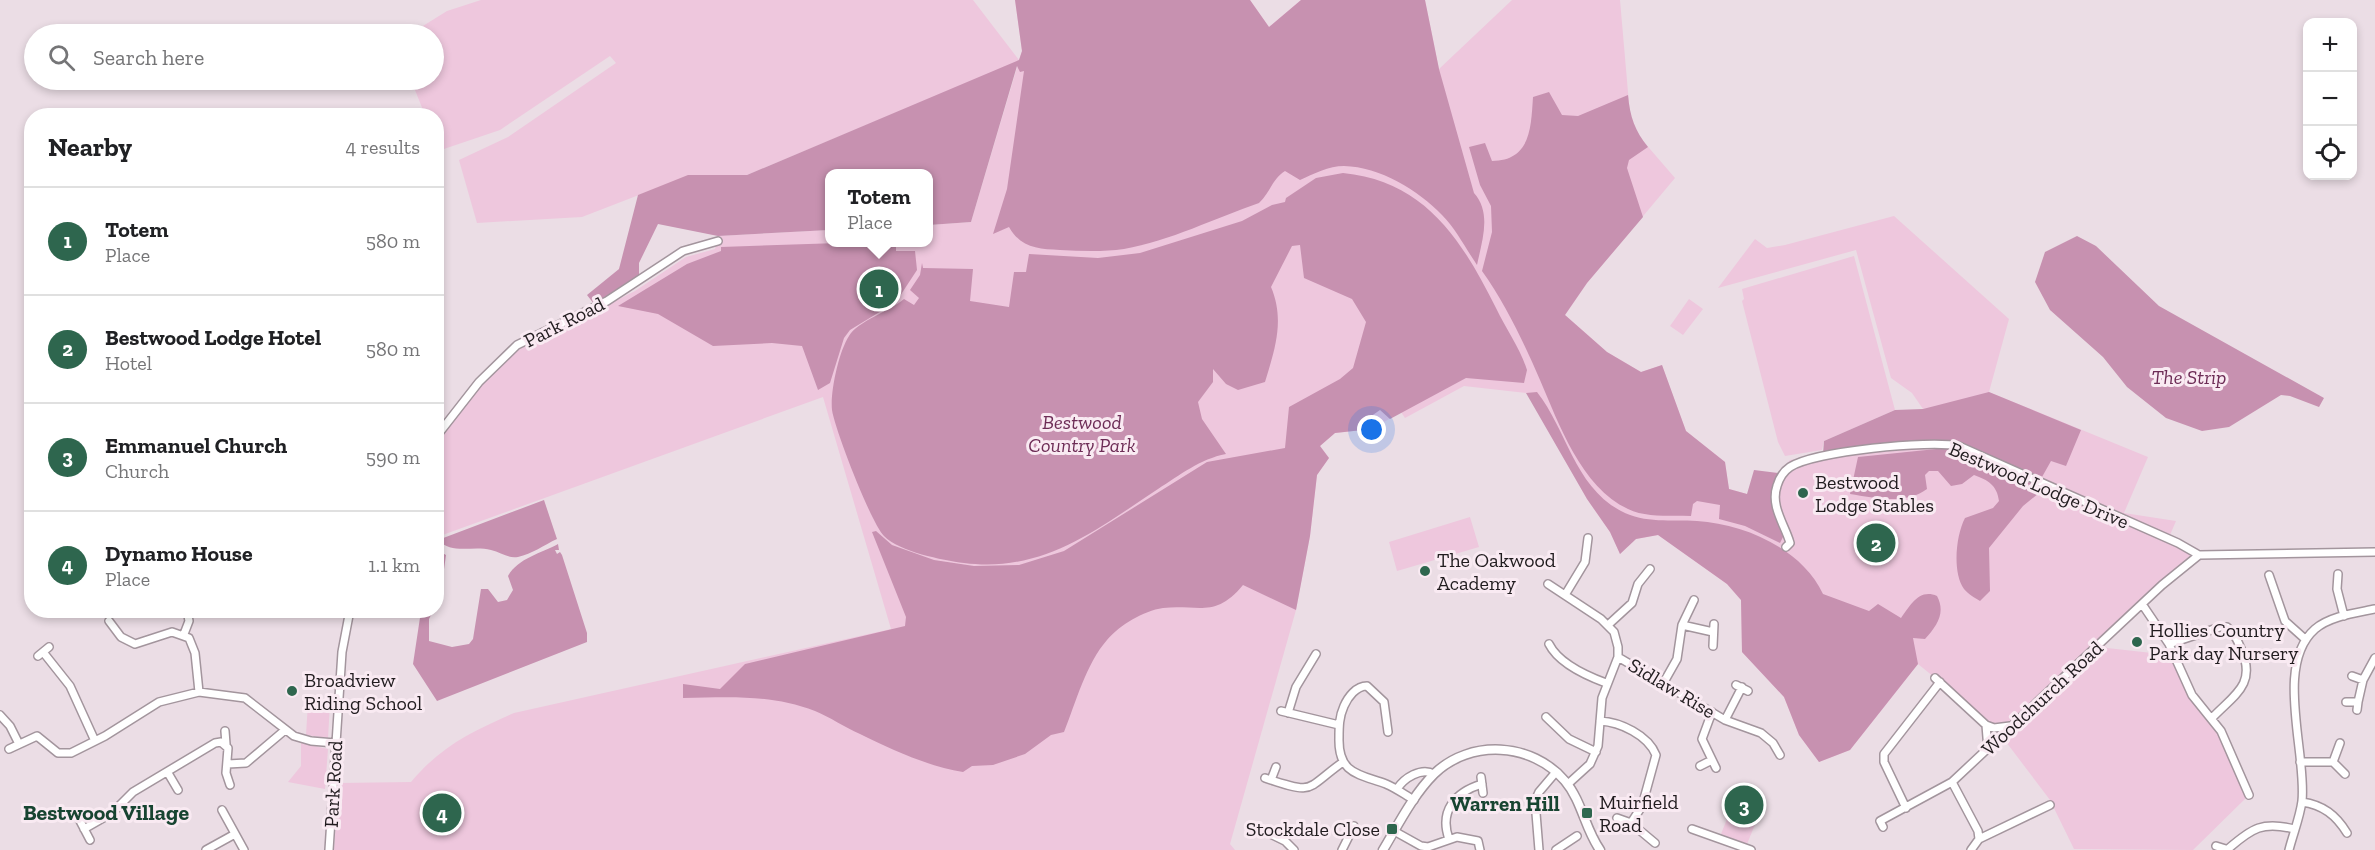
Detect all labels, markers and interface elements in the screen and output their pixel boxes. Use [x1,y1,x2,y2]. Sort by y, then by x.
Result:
map controls [2303,18,2357,180]
button: + [2303,18,2357,72]
search box [24,24,444,90]
icon: search [45,41,78,74]
text: Search here [93,44,204,71]
button: − [2303,72,2357,126]
button: locate [2303,126,2357,180]
text: Nearby [48,131,132,163]
text: 4 results [345,135,420,159]
popup [825,169,933,247]
text: Totem [847,183,911,210]
text: Place [847,210,892,234]
text: Totem [105,216,169,243]
text: 1 [63,229,72,253]
text: 580 m [366,229,420,253]
text: Place [105,243,150,267]
pin: 1 [860,266,898,312]
street label: Park Road [520,291,608,352]
text: Bestwood Lodge Hotel [105,324,321,351]
text: 2 [62,337,73,361]
text: 580 m [366,337,420,361]
text: Hotel [105,351,152,375]
park label: The Strip [2151,365,2227,389]
park label: Bestwood Country Park [1028,410,1136,457]
your location [1357,415,1386,444]
text: Emmanuel Church [105,432,287,459]
street label: Bestwood Lodge Drive [1946,436,2132,534]
text: 3 [62,445,73,469]
text: 590 m [366,445,420,469]
text: Church [105,459,169,483]
place label: Bestwood Lodge Stables [1815,470,1934,517]
marker: Bestwood Lodge Stables [1796,486,1810,500]
pin: 2 [1856,520,1896,566]
text: Dynamo House [105,540,253,567]
place label: The Oakwood Academy [1437,548,1556,595]
text: 4 [62,553,73,577]
text: 1.1 km [368,553,420,577]
marker: The Oakwood Academy [1418,564,1432,578]
text: Place [105,567,150,591]
place label: Hollies Country Park day Nursery [2149,618,2299,665]
marker: Hollies Country Park day Nursery [2130,635,2144,649]
street label: Woodchurch Road [1976,636,2108,760]
street label: Sidlaw Rise [1624,653,1720,723]
place label: Broadview Riding School [304,668,422,715]
marker: Broadview Riding School [285,684,299,698]
street label: Park Road [319,740,347,828]
pin: 3 [1724,782,1764,828]
pin: 4 [422,790,462,836]
place label: Muirfield Road [1599,790,1679,837]
district label: Warren Hill [1450,791,1560,816]
district label: Bestwood Village [23,799,189,826]
marker: Muirfield Road [1580,806,1594,820]
place label: Stockdale Close [1246,817,1380,841]
marker: Stockdale Close [1385,822,1399,836]

